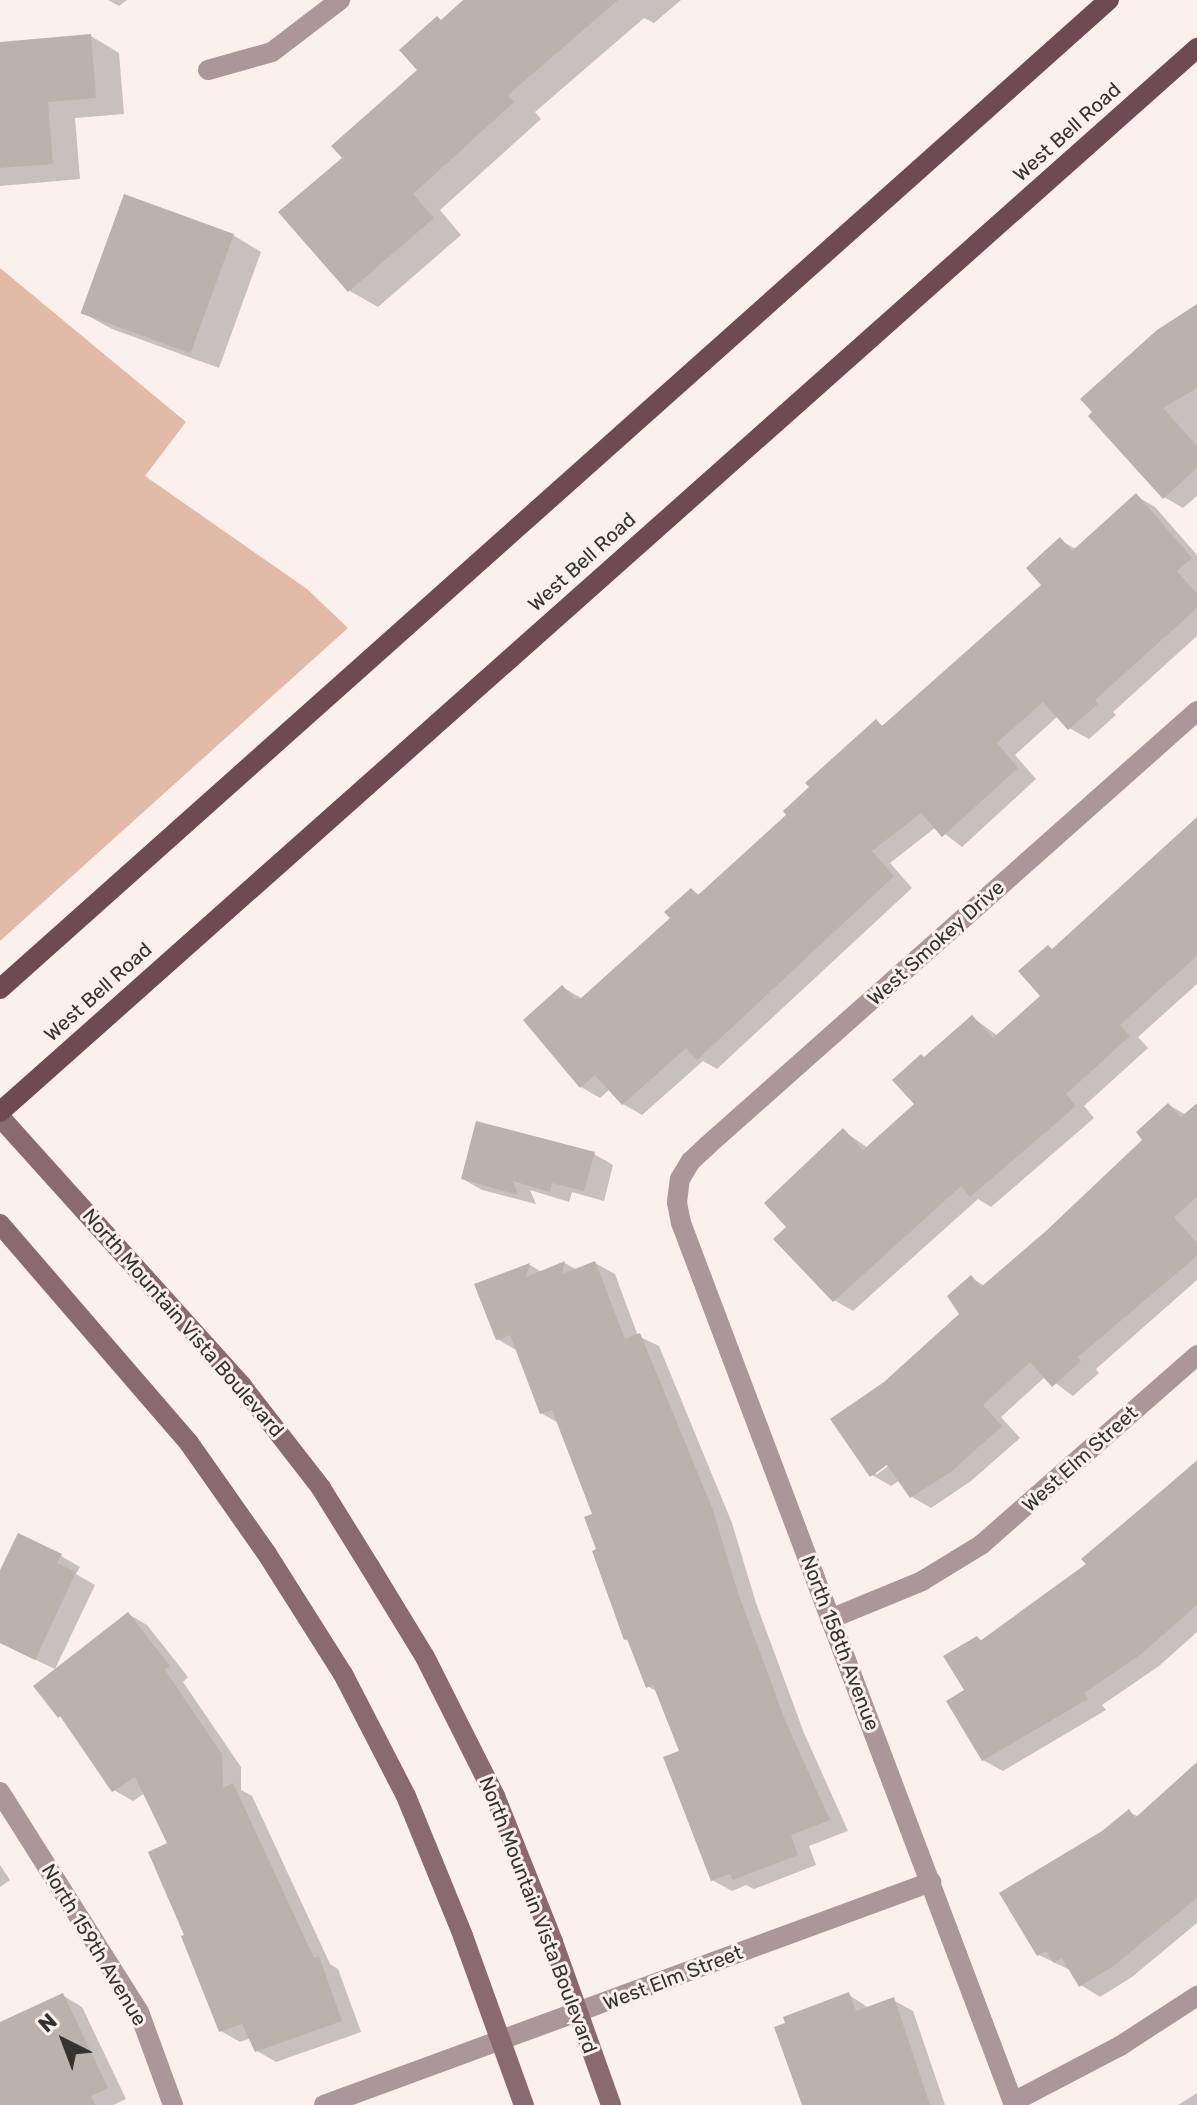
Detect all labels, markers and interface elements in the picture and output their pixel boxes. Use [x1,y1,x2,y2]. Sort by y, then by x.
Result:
street label: West Bell Road [1008,77,1126,187]
street label: West Bell Road [523,507,641,617]
street label: West Smokey Drive [863,875,1009,1011]
street label: West Bell Road [39,937,157,1047]
street label: North Mountain Vista Boulevard [77,1204,289,1442]
street label: West Elm Street [1017,1401,1143,1517]
street label: North 158th Avenue [795,1552,885,1734]
street label: North Mountain Vista Boulevard [474,1773,602,2057]
street label: North 159th Avenue [36,1859,152,2031]
street label: West Elm Street [600,1940,746,2016]
north arrow [24,2001,104,2081]

